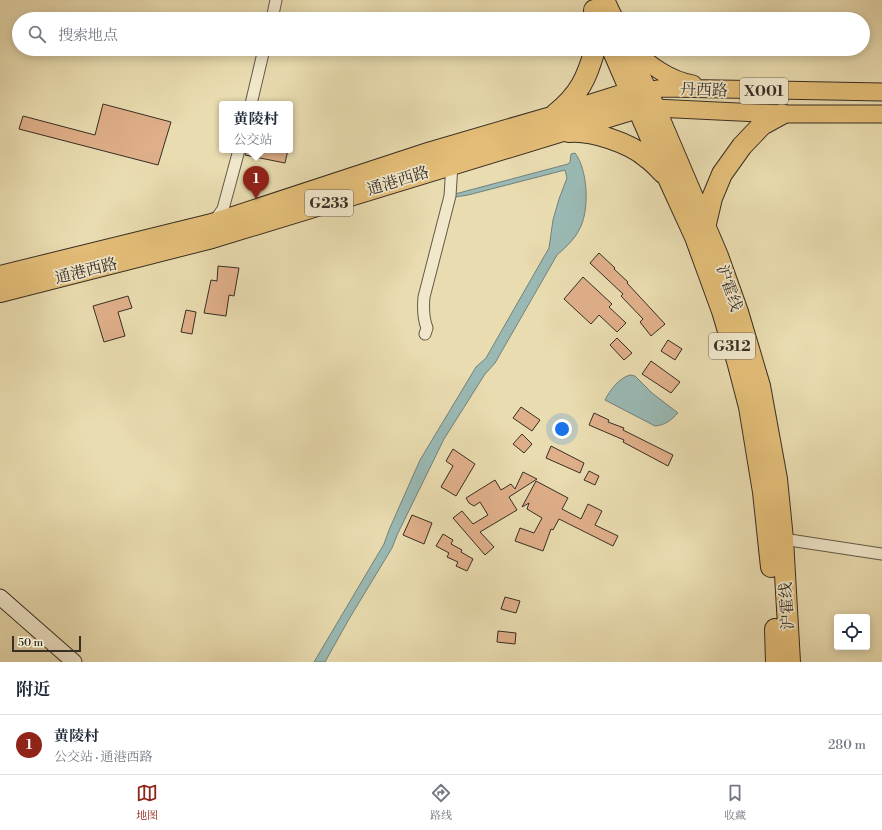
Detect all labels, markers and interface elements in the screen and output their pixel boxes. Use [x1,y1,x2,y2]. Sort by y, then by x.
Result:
search box [12,12,870,56]
icon: search [26,23,48,45]
text: 搜索地点 [58,26,118,45]
road number: X001 [740,78,788,104]
street label: 丹西路 [680,79,728,101]
popup [219,101,293,153]
text: 黄陵村 [233,110,279,129]
text: 公交站 [233,132,273,148]
street label: 通港西路 [364,162,432,200]
pin: 1 [243,166,269,199]
road number: G233 [305,190,353,216]
street label: 通港西路 [53,254,119,288]
street label: 沪霍线 [712,262,746,314]
road number: G312 [709,333,755,359]
your location [552,419,572,439]
street label: 沪霍线 [776,582,798,630]
map controls [834,614,870,650]
button: locate [834,614,870,650]
scale bar [12,634,81,653]
text: 50 m [18,636,43,650]
text: 附近 [16,679,50,701]
text: 黄陵村 [54,727,99,746]
text: 1 [26,737,32,753]
text: 280 m [828,737,866,753]
text: 公交站 · 通港西路 [54,749,153,765]
tab: 地图 [136,782,158,823]
tab: 路线 [430,782,452,823]
tab: 收藏 [724,782,746,823]

